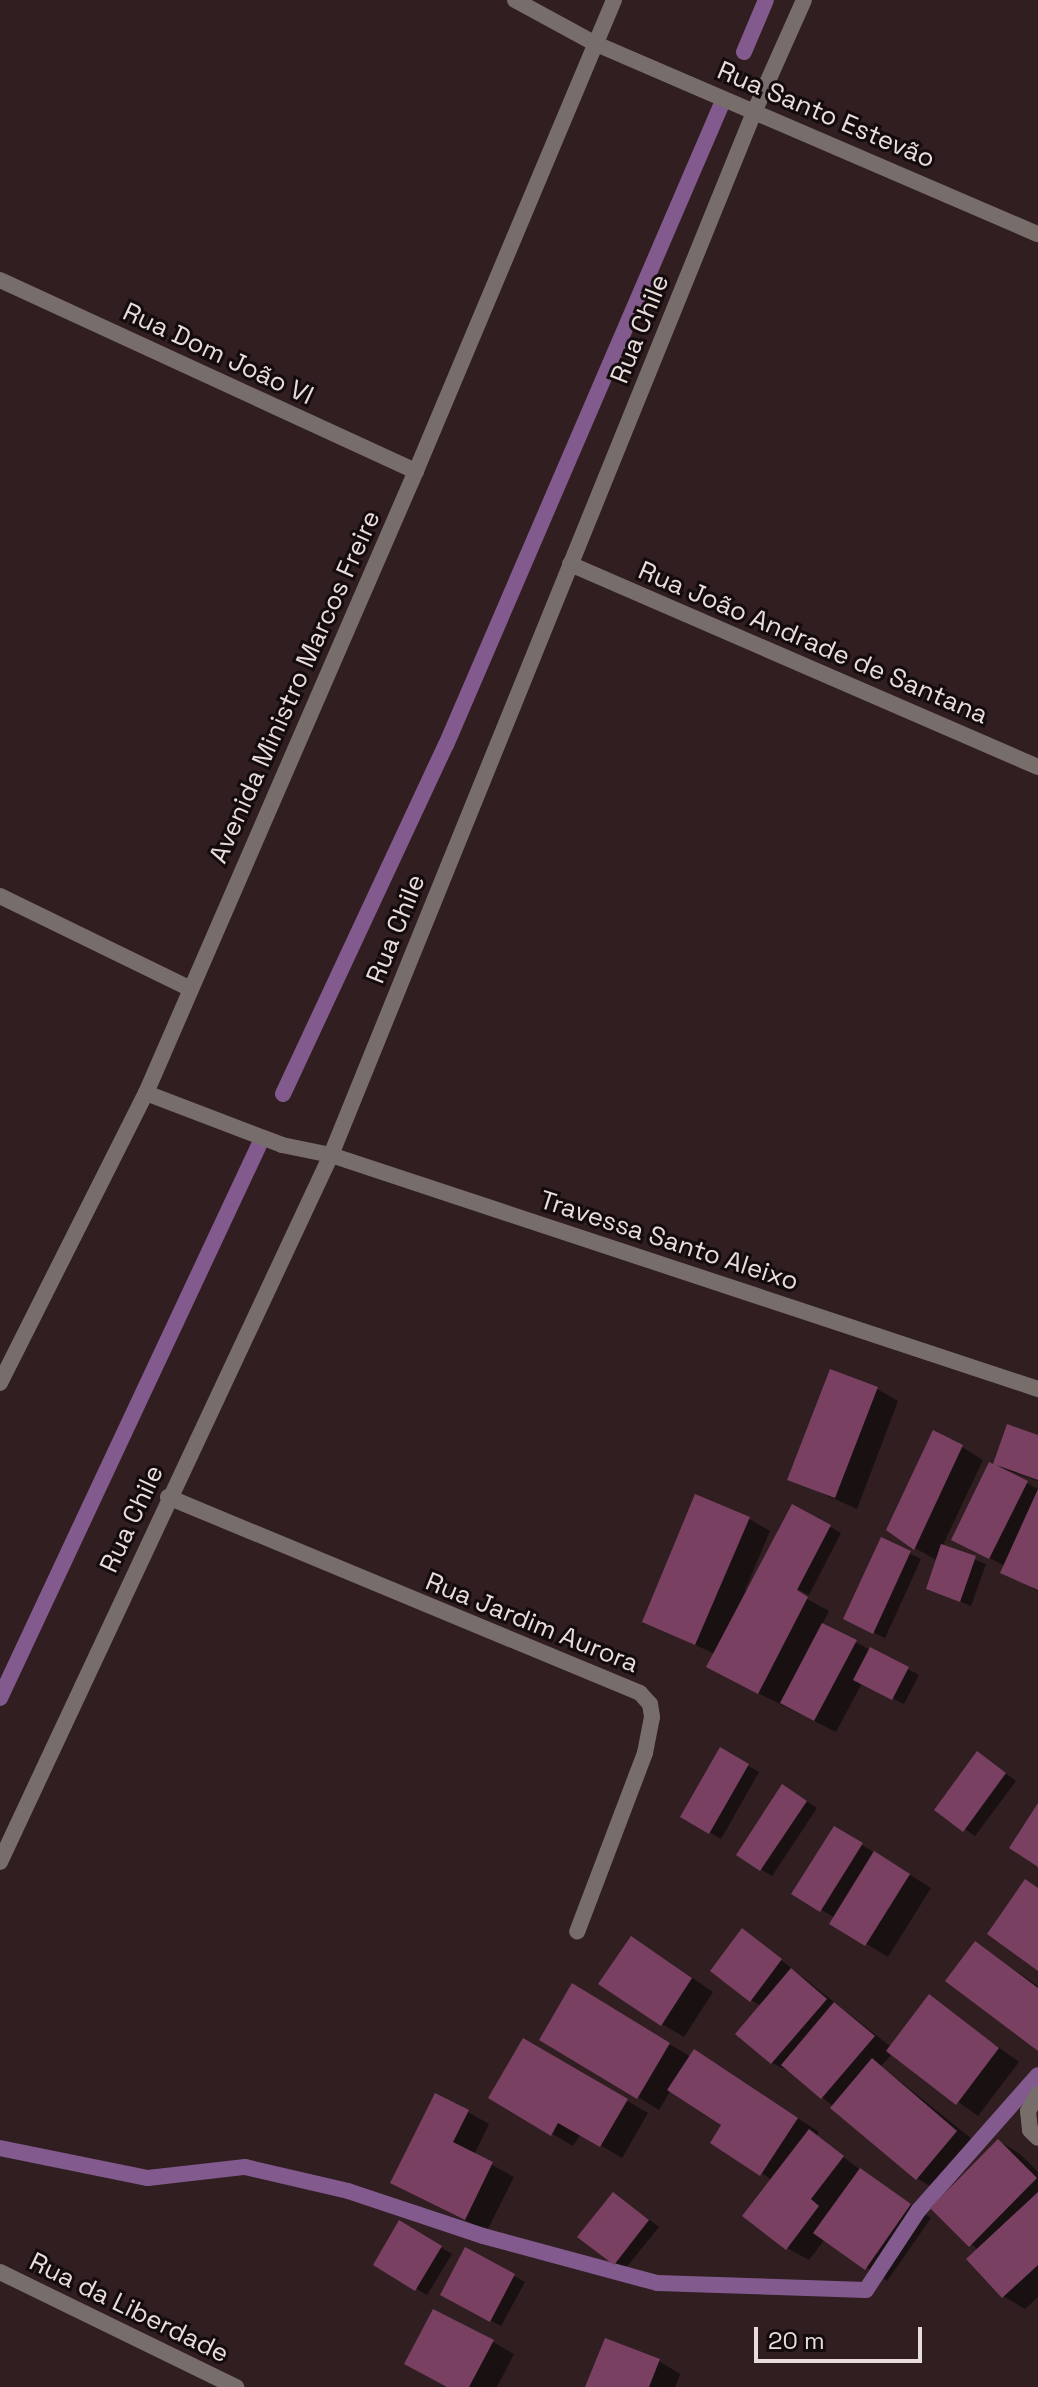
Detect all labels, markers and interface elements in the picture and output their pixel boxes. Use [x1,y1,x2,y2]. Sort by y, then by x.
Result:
street label: Rua Santo Estevão [713,55,939,175]
street label: Rua Chile [604,270,676,388]
street label: Rua Dom João VI [118,296,318,412]
street label: Avenida Ministro Marcos Freire [203,506,387,868]
street label: Rua João Andrade de Santana [633,555,993,731]
street label: Rua Chile [360,870,432,988]
street label: Travessa Santo Aleixo [536,1184,802,1298]
street label: Rua Chile [94,1460,170,1578]
street label: Rua Jardim Aurora [421,1566,643,1680]
street label: Rua da Liberdade [24,2246,234,2370]
scale bar [758,2311,926,2361]
text: 20 m [768,2325,825,2356]

